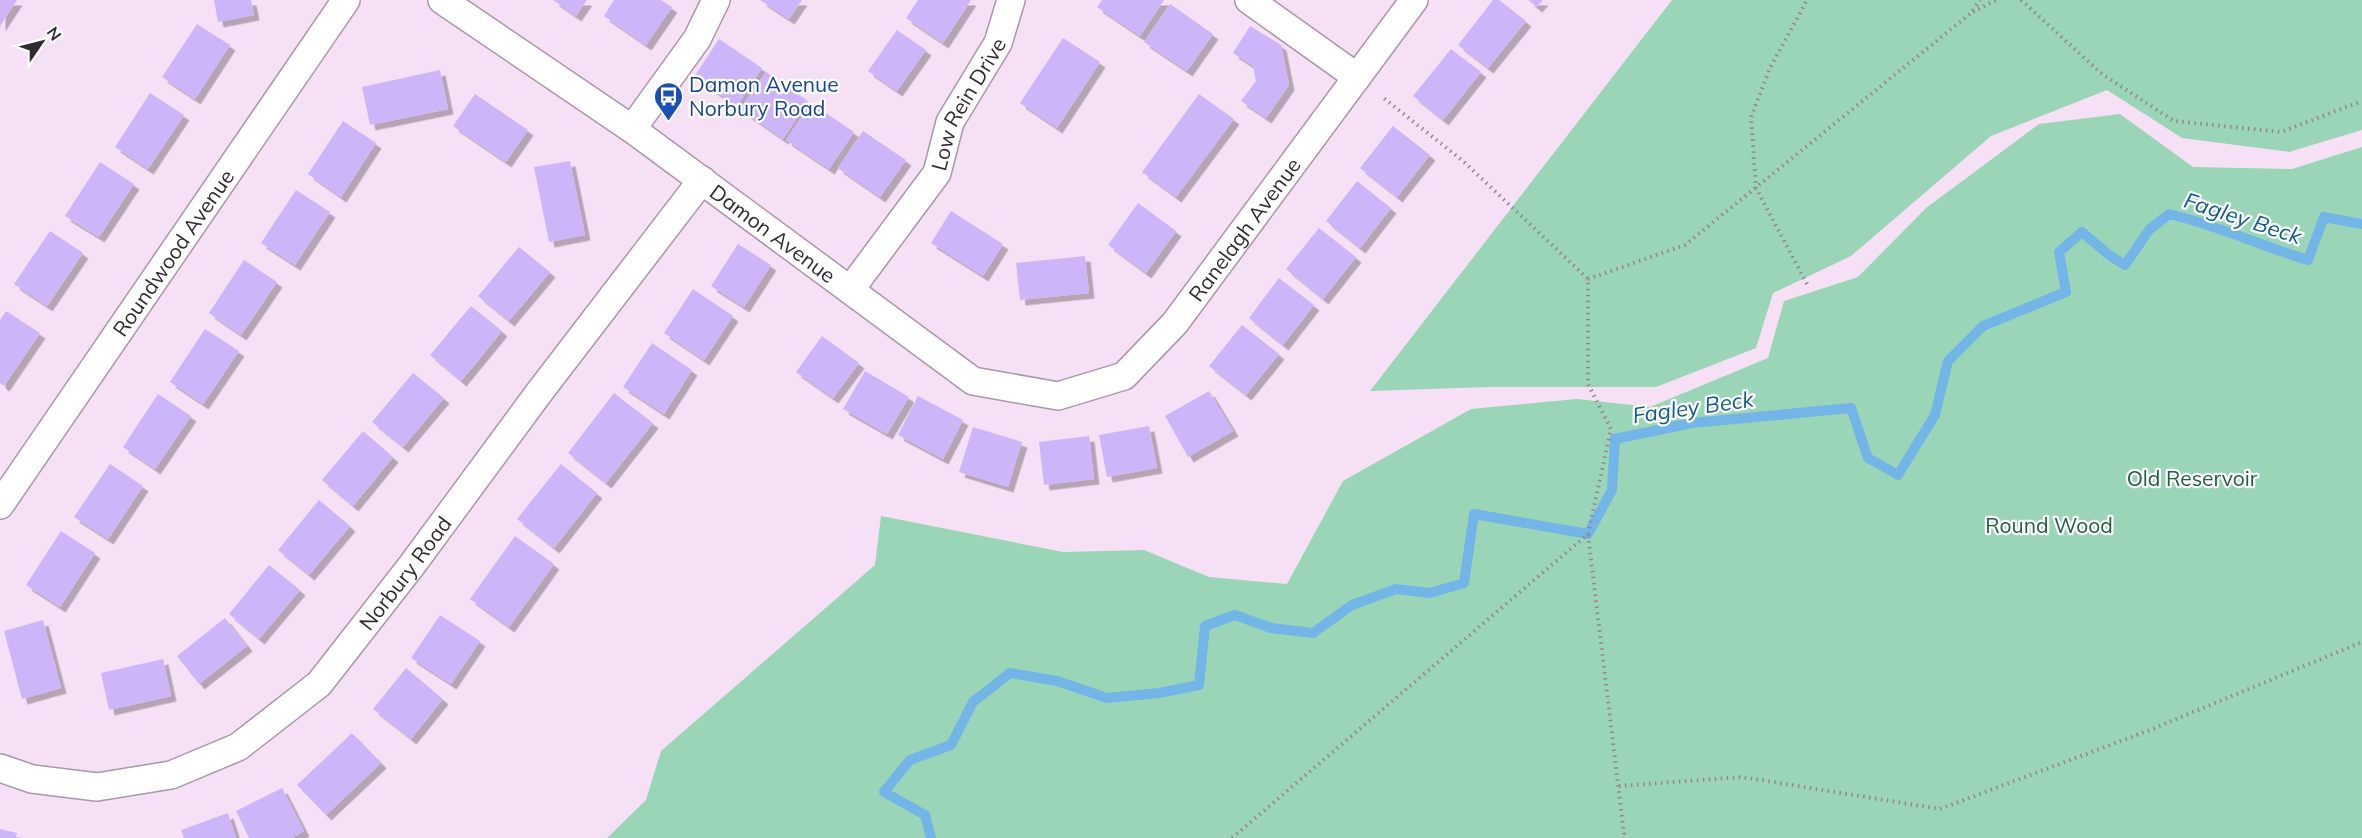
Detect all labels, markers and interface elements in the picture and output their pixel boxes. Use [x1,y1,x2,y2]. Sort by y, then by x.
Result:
north arrow [12,12,72,72]
text: N [43,23,66,44]
street label: Low Rein Drive [925,33,1011,173]
place label: Damon Avenue Norbury Road [689,71,839,121]
bus stop icon: Damon Avenue Norbury Road [652,80,684,122]
street label: Ranelagh Avenue [1183,152,1306,306]
street label: Roundwood Avenue [107,164,239,341]
street label: Damon Avenue [705,178,841,288]
water label: Fagley Beck [2181,186,2306,250]
water label: Fagley Beck [1631,385,1756,429]
park label: Old Reservoir [2127,465,2258,491]
street label: Norbury Road [353,511,457,635]
park label: Round Wood [1985,512,2113,538]

